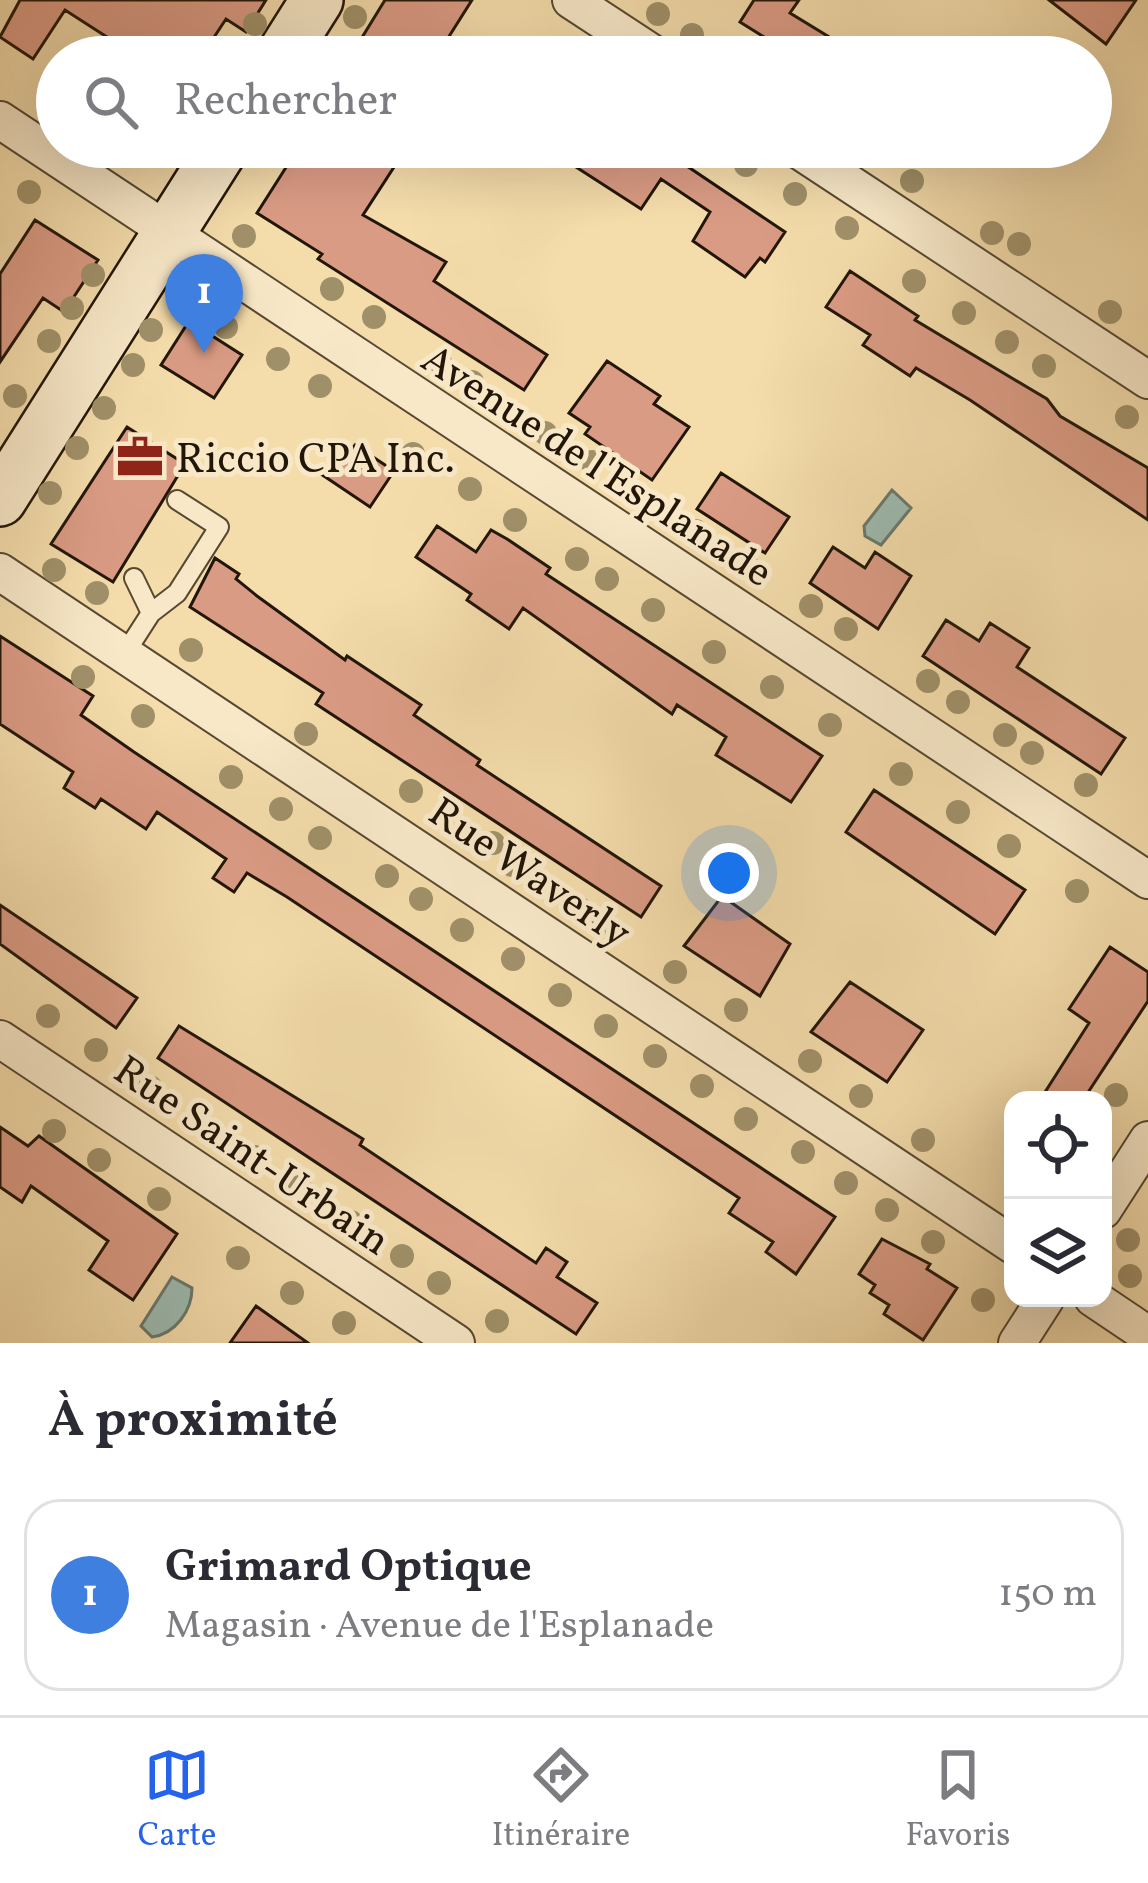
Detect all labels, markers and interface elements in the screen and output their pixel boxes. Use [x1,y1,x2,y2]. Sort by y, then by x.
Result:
search box [36,36,1112,168]
icon: search [78,69,144,135]
text: Rechercher [174,71,397,134]
pin: 1 [165,254,243,353]
street label: Avenue de l'Esplanade [408,332,783,604]
office icon: Riccio CPA Inc. [115,432,165,482]
place label: Riccio CPA Inc. [176,432,455,491]
street label: Rue Waverly [415,785,642,964]
your location [699,843,759,903]
street label: Rue Saint-Urbain [101,1043,400,1272]
map controls [1004,1091,1112,1307]
button: locate [1004,1091,1112,1199]
button: layers [1004,1199,1112,1307]
text: À proximité [48,1386,338,1457]
text: Grimard Optique [165,1537,532,1600]
text: 1 [82,1568,98,1622]
text: 150 m [998,1568,1097,1622]
text: Magasin · Avenue de l'Esplanade [165,1600,714,1654]
tab: Carte [138,1742,216,1860]
tab: Itinéraire [492,1742,630,1860]
tab: Favoris [905,1742,1010,1860]

